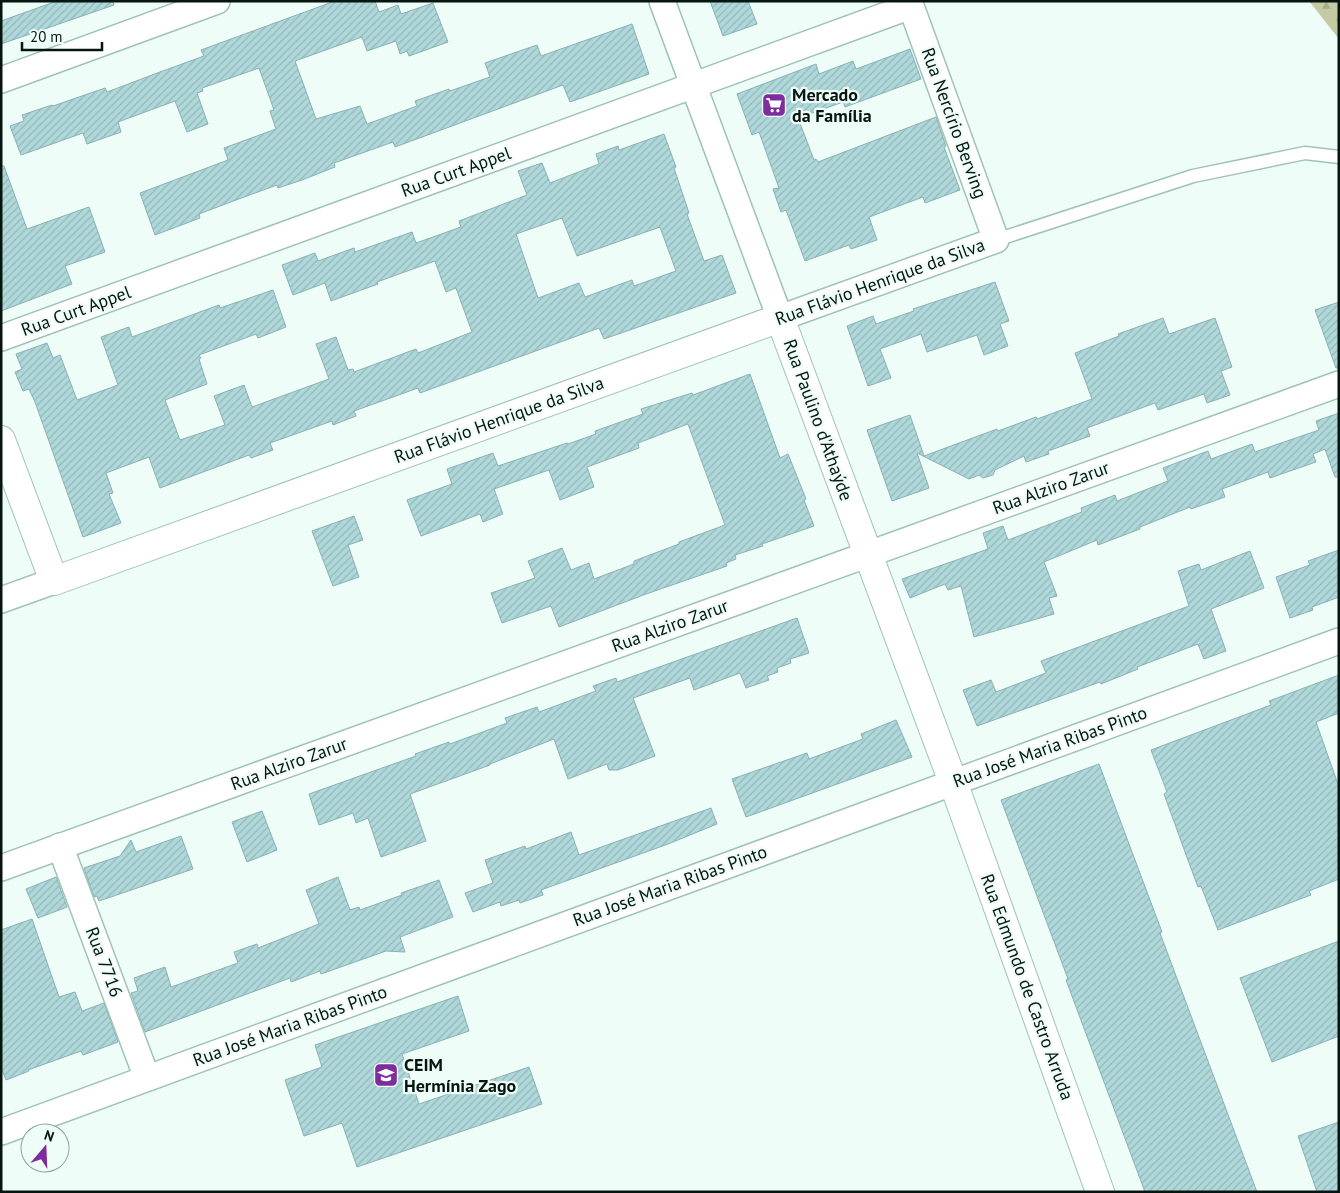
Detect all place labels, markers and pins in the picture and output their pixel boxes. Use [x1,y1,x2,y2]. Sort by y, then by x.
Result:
place label: Mercado da Família [792,83,872,127]
supermarket icon: Mercado da Família [761,92,787,118]
place label: CEIM Hermínia Zago [404,1053,517,1097]
school or university icon: CEIM Hermínia Zago [373,1062,399,1088]

